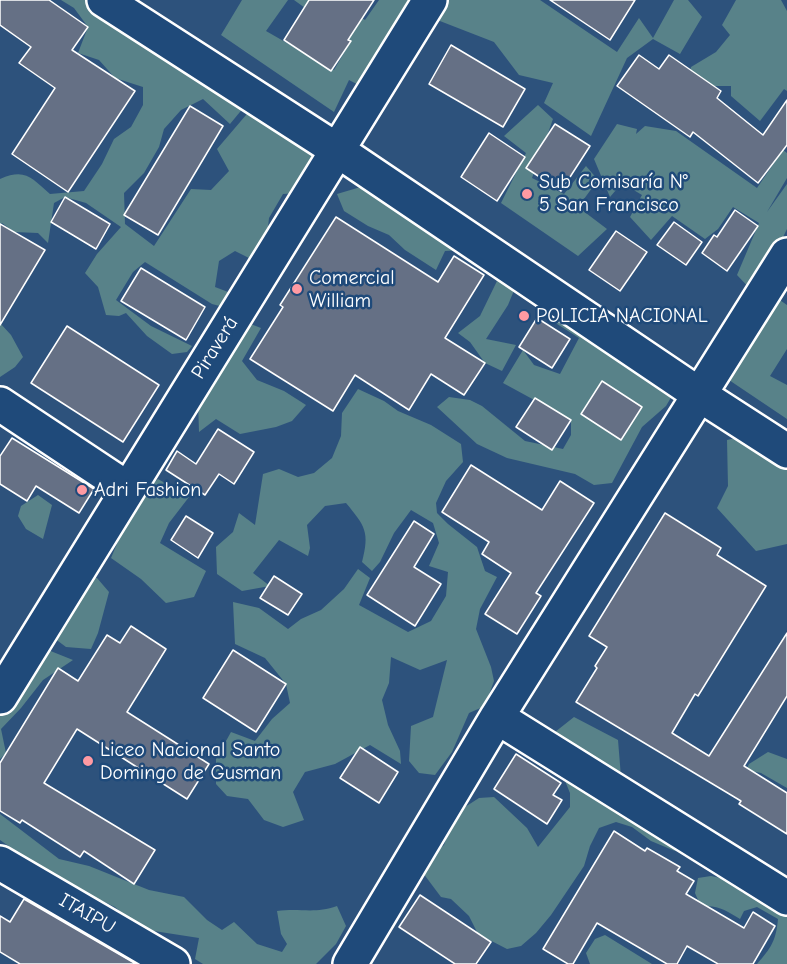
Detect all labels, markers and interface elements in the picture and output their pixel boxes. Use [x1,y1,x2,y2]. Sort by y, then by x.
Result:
place label: Sub Comisaría N° 5 San Francisco [539,170,688,217]
marker: Sub Comisaría N° 5 San Francisco [520,187,534,201]
place label: Comercial William [309,266,395,313]
marker: Comercial William [290,282,304,296]
place label: POLICIA NACIONAL [536,304,708,328]
marker: POLICIA NACIONAL [517,309,531,323]
street label: Piraverá [186,312,244,384]
place label: Adri Fashion [94,478,201,502]
marker: Adri Fashion [75,483,89,497]
place label: Liceo Nacional Santo Domingo de Gusman [100,738,281,785]
marker: Liceo Nacional Santo Domingo de Gusman [81,754,95,768]
street label: ITAIPU [55,888,119,940]

